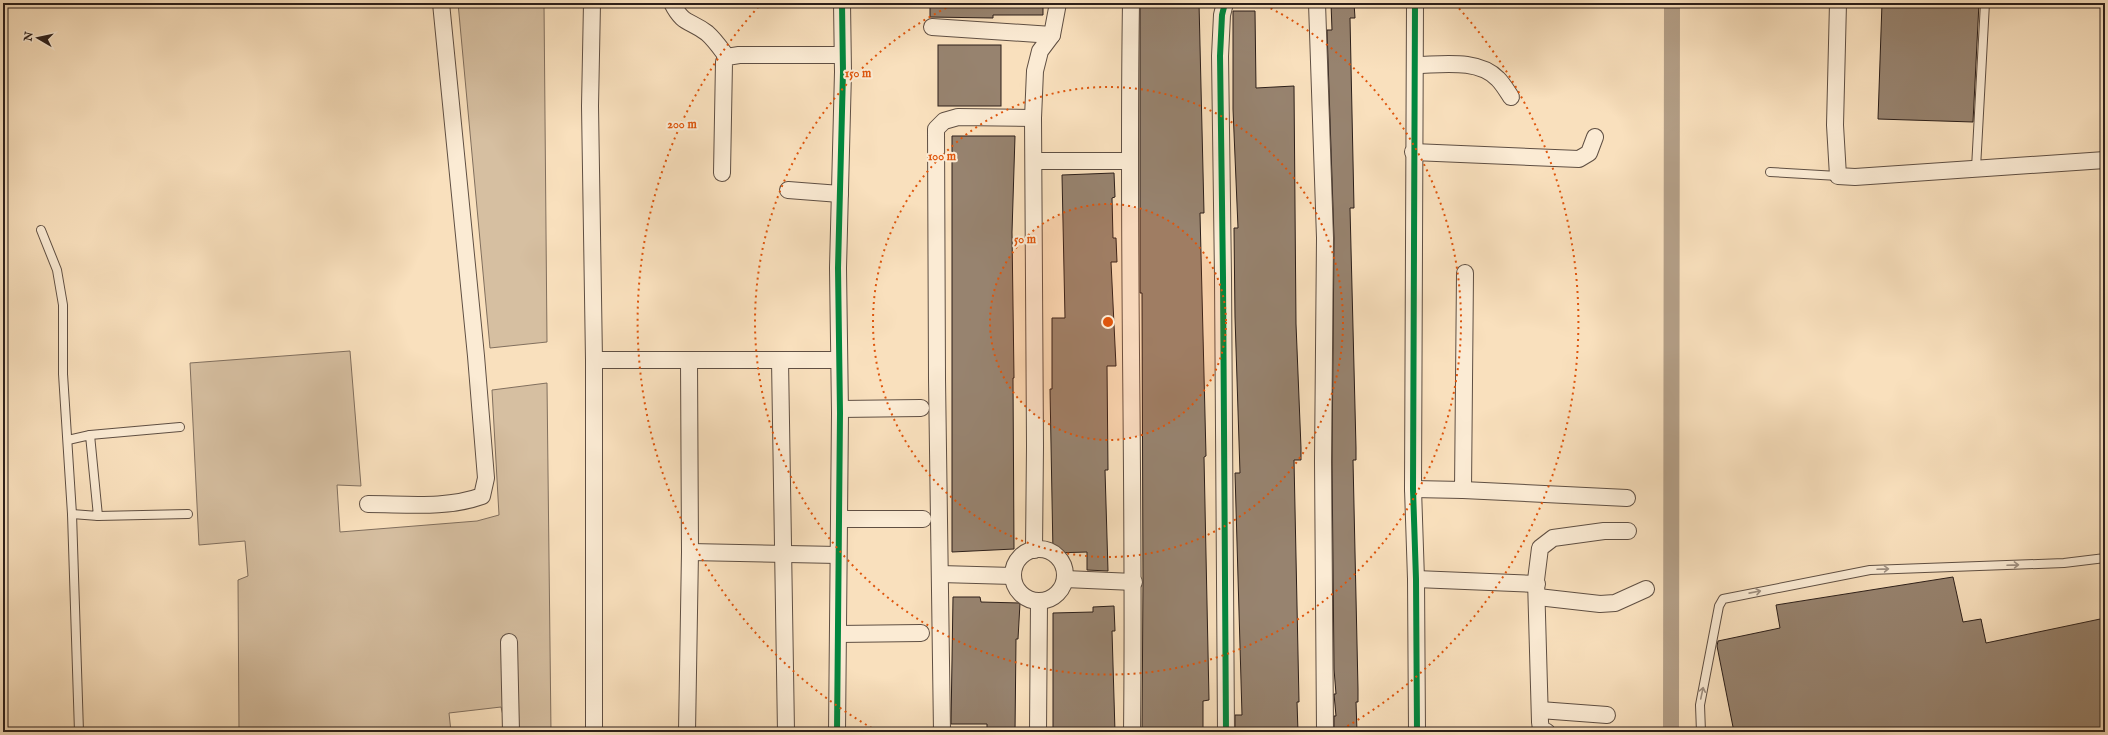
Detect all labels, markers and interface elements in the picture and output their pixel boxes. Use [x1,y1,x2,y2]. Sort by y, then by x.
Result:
north arrow [18,18,58,58]
text: N [21,30,37,43]
text: 150 m [845,66,872,81]
text: 200 m [667,117,697,132]
text: 100 m [928,149,957,164]
text: 50 m [1014,232,1037,247]
centre of rings [1101,315,1115,329]
one-way arrow [2006,561,2019,568]
one-way arrow [1876,566,1889,573]
one-way arrow [1748,587,1761,595]
one-way arrow [1699,687,1707,700]

